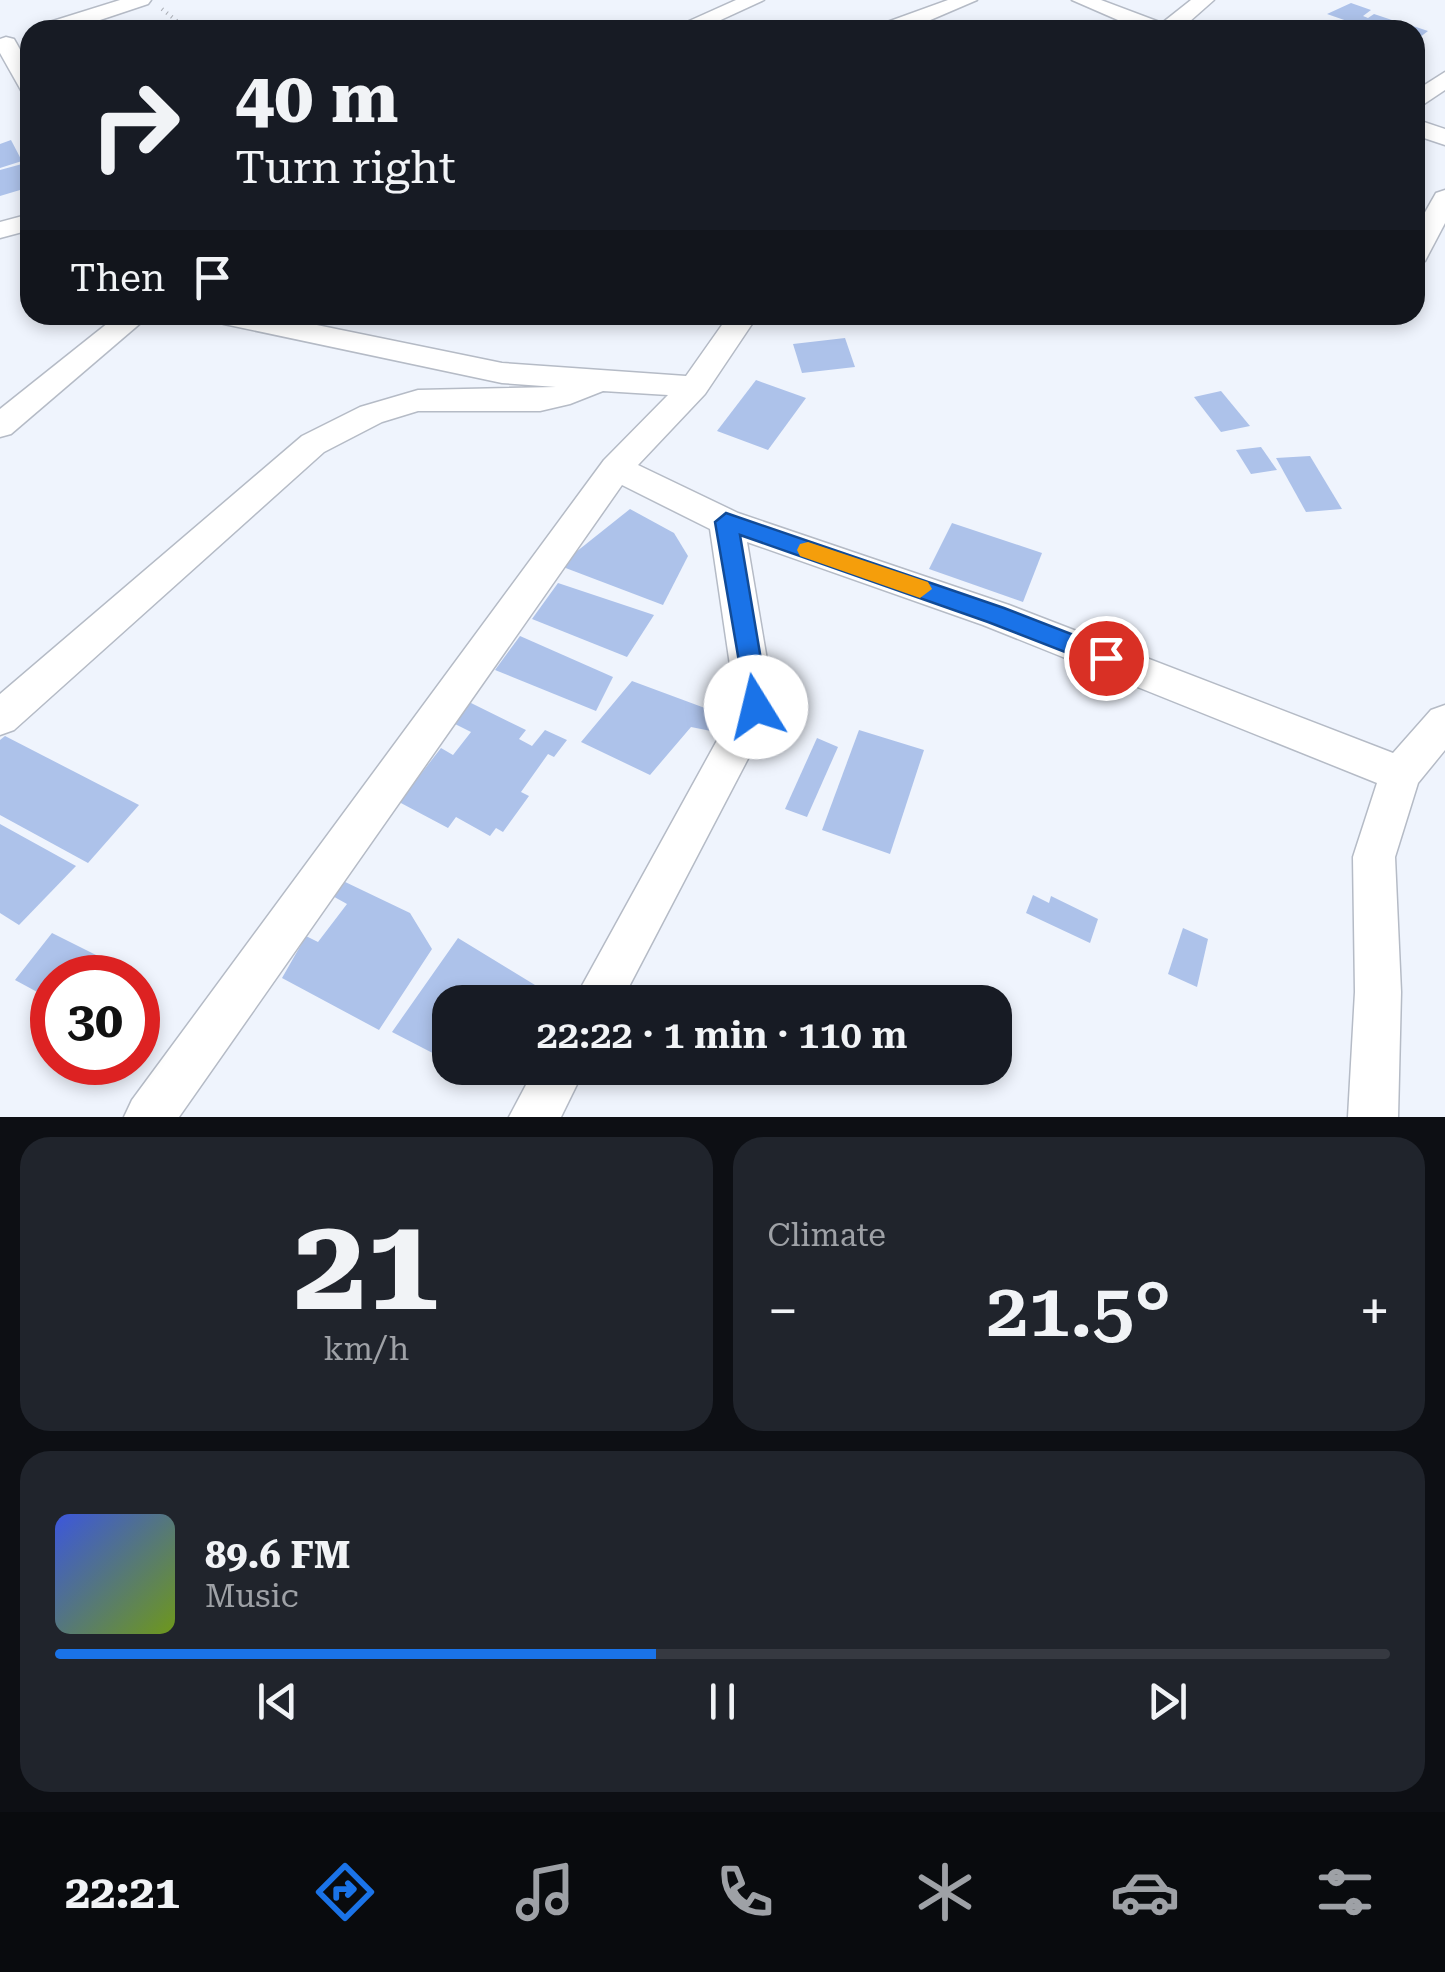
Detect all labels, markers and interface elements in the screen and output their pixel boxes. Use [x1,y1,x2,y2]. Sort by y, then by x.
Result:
text: 40 m [235,57,399,139]
icon: right [70,60,200,190]
text: Turn right [235,141,456,194]
icon: arrive [185,250,240,305]
text: Then [70,256,165,300]
pin [1064,616,1149,701]
icon: arrive [1079,631,1134,686]
position arrow [704,655,808,759]
speed limit sign: 30 [30,955,160,1085]
text: 22:22 · 1 min · 110 m [537,1013,908,1057]
text: 21 [293,1188,439,1341]
text: Climate [768,1216,886,1254]
text: 21.5° [986,1266,1171,1354]
text: − [768,1279,798,1343]
text: + [1359,1279,1390,1343]
text: km/h [323,1330,409,1368]
text: 89.6 FM [205,1533,351,1577]
text: Music [205,1577,299,1615]
icon: previous [250,1674,305,1729]
icon: pause [695,1674,750,1729]
icon: next [1140,1674,1195,1729]
icon: directions [310,1857,380,1927]
icon: music [510,1857,580,1927]
icon: phone [710,1857,780,1927]
icon: climate [910,1857,980,1927]
icon: car [1110,1857,1180,1927]
icon: filters [1310,1857,1380,1927]
text: 22:21 [65,1866,180,1919]

